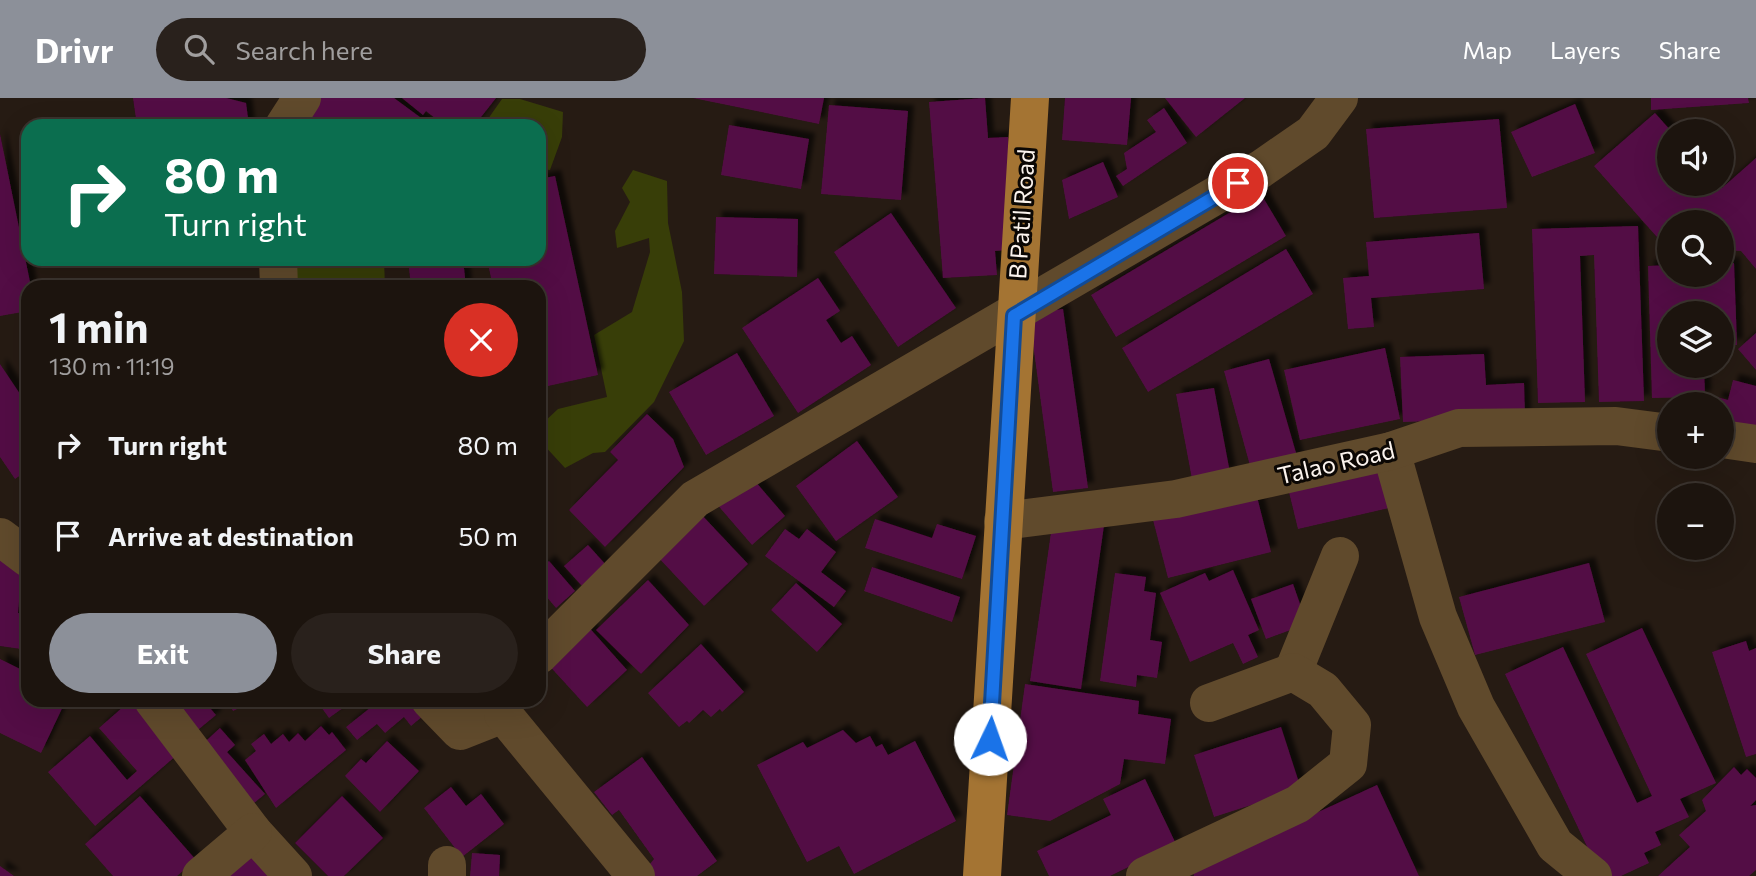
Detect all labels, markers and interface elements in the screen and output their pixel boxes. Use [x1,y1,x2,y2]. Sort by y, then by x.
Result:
search box [156,18,646,81]
text: Drivr [35,29,114,70]
icon: search [180,30,218,68]
text: Search here [236,34,373,65]
text: Map [1463,35,1512,64]
text: Layers [1550,35,1621,64]
text: Share [1659,35,1721,64]
map controls [1657,119,1734,560]
button: sound [1657,119,1734,196]
text: 80 m [164,143,279,203]
icon: right [49,147,140,238]
street label: B Patil Road [1002,148,1040,280]
pin [1208,153,1268,213]
icon: arrive [1219,164,1257,202]
text: Turn right [164,203,307,243]
button: search [1657,210,1734,287]
text: 1 min [49,300,149,352]
button: layers [1657,301,1734,378]
button: close [444,303,518,377]
text: 130 m · 11:19 [49,352,175,380]
button: + [1657,392,1734,469]
icon: right [49,426,87,464]
text: Turn right [108,429,227,460]
text: 80 m [458,429,518,460]
street label: Talao Road [1275,434,1397,490]
button: − [1657,483,1734,560]
icon: arrive [49,517,87,555]
text: Arrive at destination [108,520,354,551]
text: 50 m [458,520,518,551]
button: Exit [49,613,277,693]
button: Share [291,613,518,693]
position arrow [953,702,1027,776]

